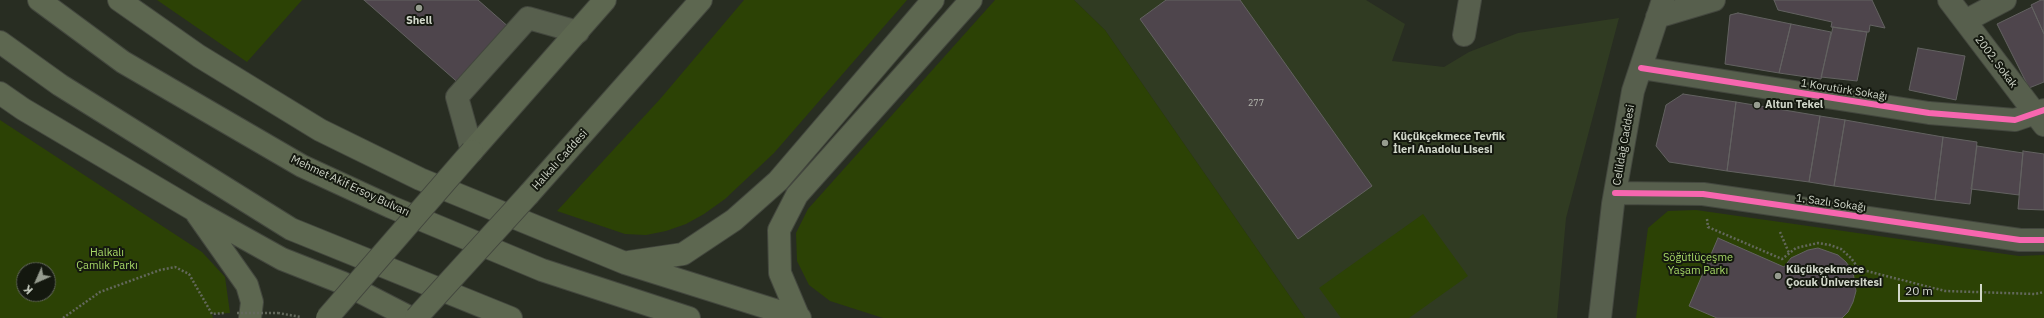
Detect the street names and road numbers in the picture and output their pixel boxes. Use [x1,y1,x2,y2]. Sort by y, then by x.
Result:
street label: 2002. Sokak [1972,33,2020,91]
street label: 1 Korutürk Sokağı [1800,77,1888,103]
street label: Celildağ Caddesi [1610,104,1638,186]
street label: Halkalı Caddesi [530,127,590,193]
street label: Mehmet Akif Ersoy Bulvarı [289,153,411,219]
street label: 1. Sazlı Sokağı [1795,192,1867,214]

